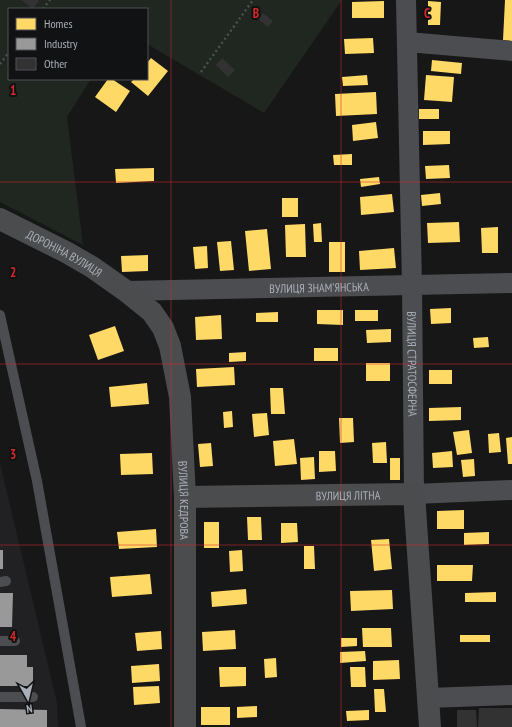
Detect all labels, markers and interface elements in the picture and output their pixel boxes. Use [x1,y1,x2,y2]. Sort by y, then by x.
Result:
text: B [253,5,259,22]
text: C [424,5,430,22]
legend [8,8,148,80]
text: Homes [44,16,72,31]
text: Industry [44,36,78,51]
text: Other [44,56,68,71]
text: 1 [10,82,16,99]
street label: ДОРОНІНА ВУЛИЦЯ [24,226,105,280]
text: 2 [10,264,16,281]
street label: ВУЛИЦЯ ЗНАМ’ЯНСЬКА [269,278,369,296]
street label: ВУЛИЦЯ СТРАТОСФЕРНА [405,311,421,417]
text: 3 [10,446,16,463]
street label: ВУЛИЦЯ КЕДРОВА [176,460,193,540]
street label: ВУЛИЦЯ ЛІТНА [316,487,381,503]
text: 4 [10,628,17,645]
north arrow [8,679,48,719]
text: N [25,702,33,716]

